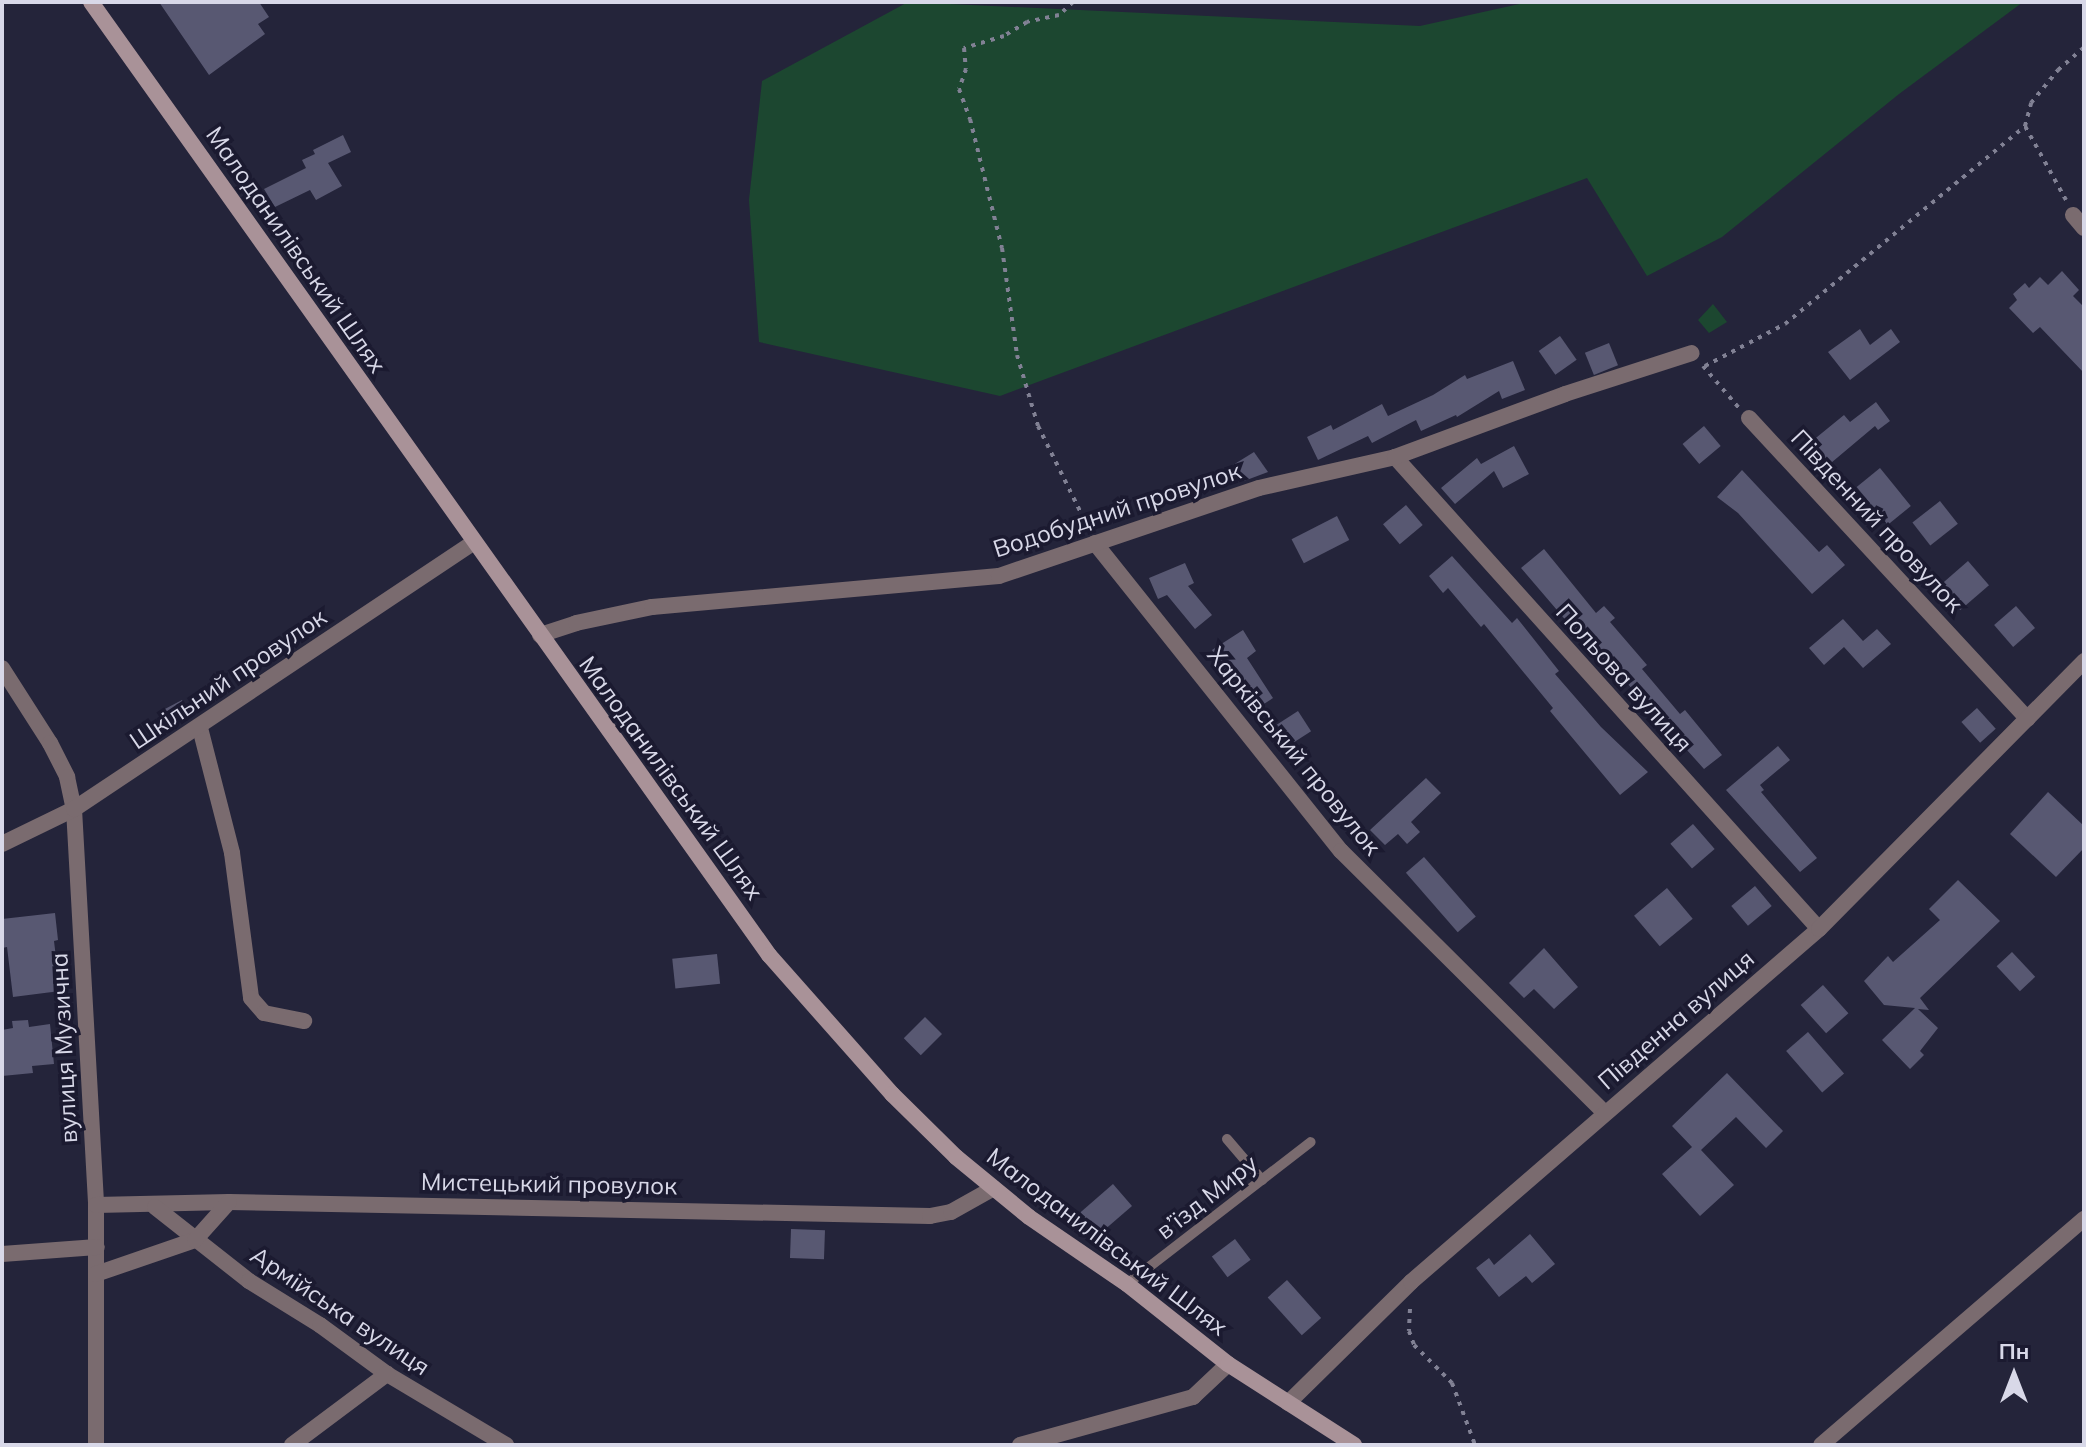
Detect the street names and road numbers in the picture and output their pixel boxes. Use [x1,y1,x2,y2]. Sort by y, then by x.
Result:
street label: Малоданилівський Шлях [200,121,392,379]
street label: Південний провулок [1785,424,1969,618]
street label: Водобудний провулок [990,456,1244,564]
street label: Польова вулиця [1550,598,1698,758]
street label: Шкільний провулок [124,603,332,755]
street label: Харківський провулок [1201,641,1387,861]
street label: Малоданилівський Шлях [573,651,769,905]
street label: Південна вулиця [1592,944,1760,1096]
street label: вулиця Музична [45,952,83,1144]
street label: Малоданилівський Шлях [981,1142,1233,1342]
street label: в’їзд Миру [1151,1149,1263,1245]
street label: Мистецький провулок [421,1167,677,1201]
street label: Армійська вулиця [245,1240,435,1382]

